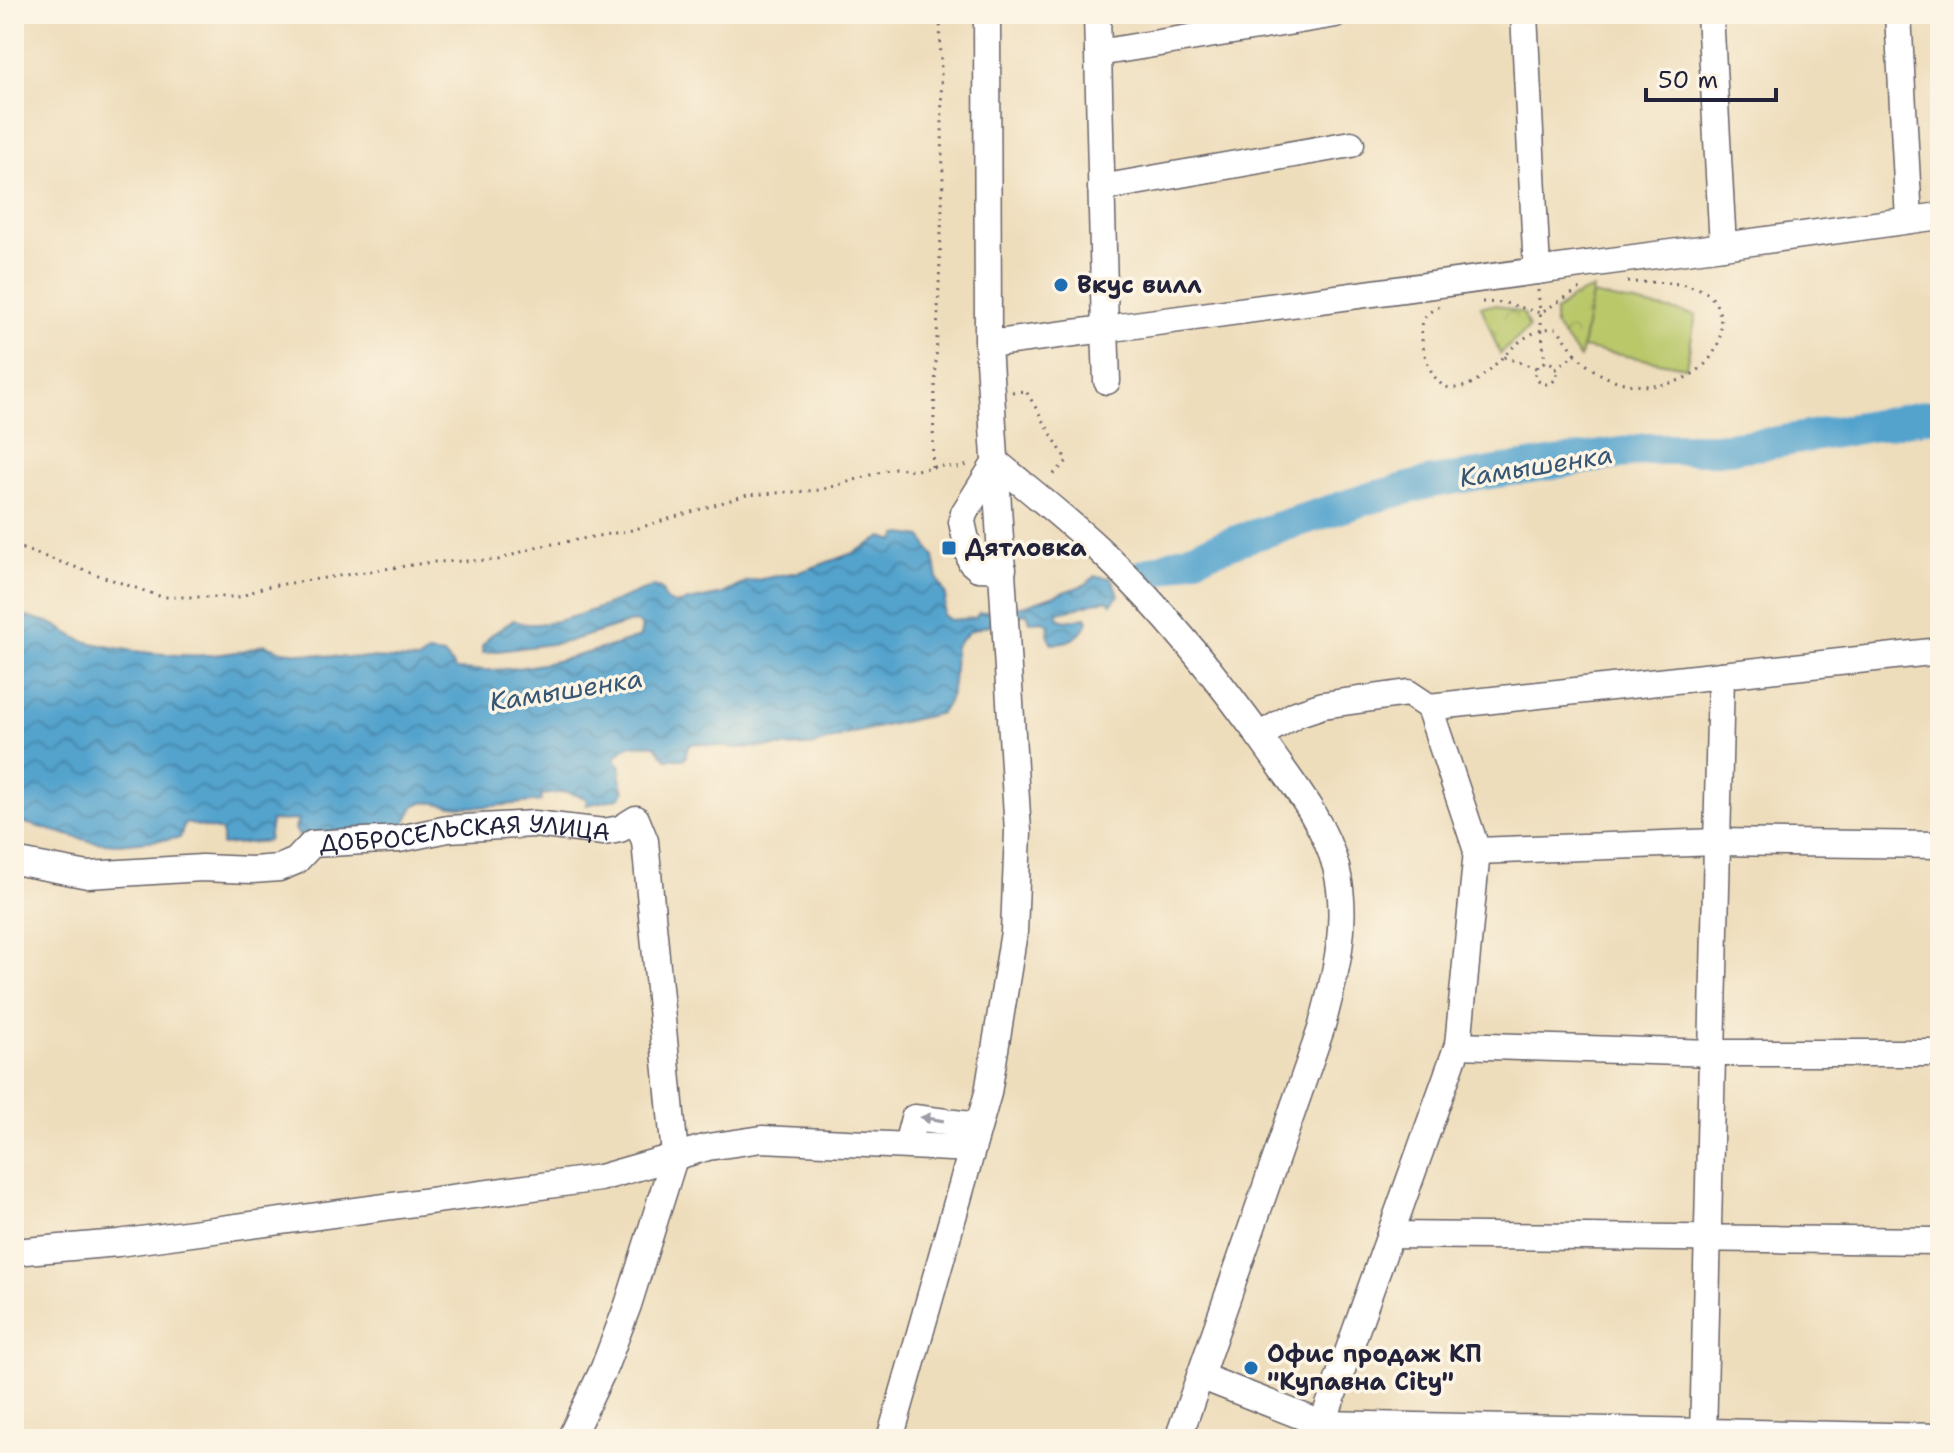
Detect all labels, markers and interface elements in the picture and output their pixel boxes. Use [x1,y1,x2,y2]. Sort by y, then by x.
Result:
scale bar [1646,52,1776,102]
text: 50 m [1658,64,1718,96]
place label: Вкус вилл [1077,269,1202,301]
marker: Вкус вилл [1052,276,1070,294]
water label: Камышенка [1457,436,1615,495]
place label: Дятловка [965,532,1087,564]
marker: Дятловка [940,539,958,557]
water label: Камышенка [487,660,645,719]
street label: ДОБРОСЕЛЬСКАЯ УЛИЦА [319,808,612,860]
one-way arrow [919,1112,944,1125]
place label: Офис продаж КП "Купавна City" [1267,1338,1482,1398]
marker: Офис продаж КП "Купавна City" [1242,1359,1260,1377]

